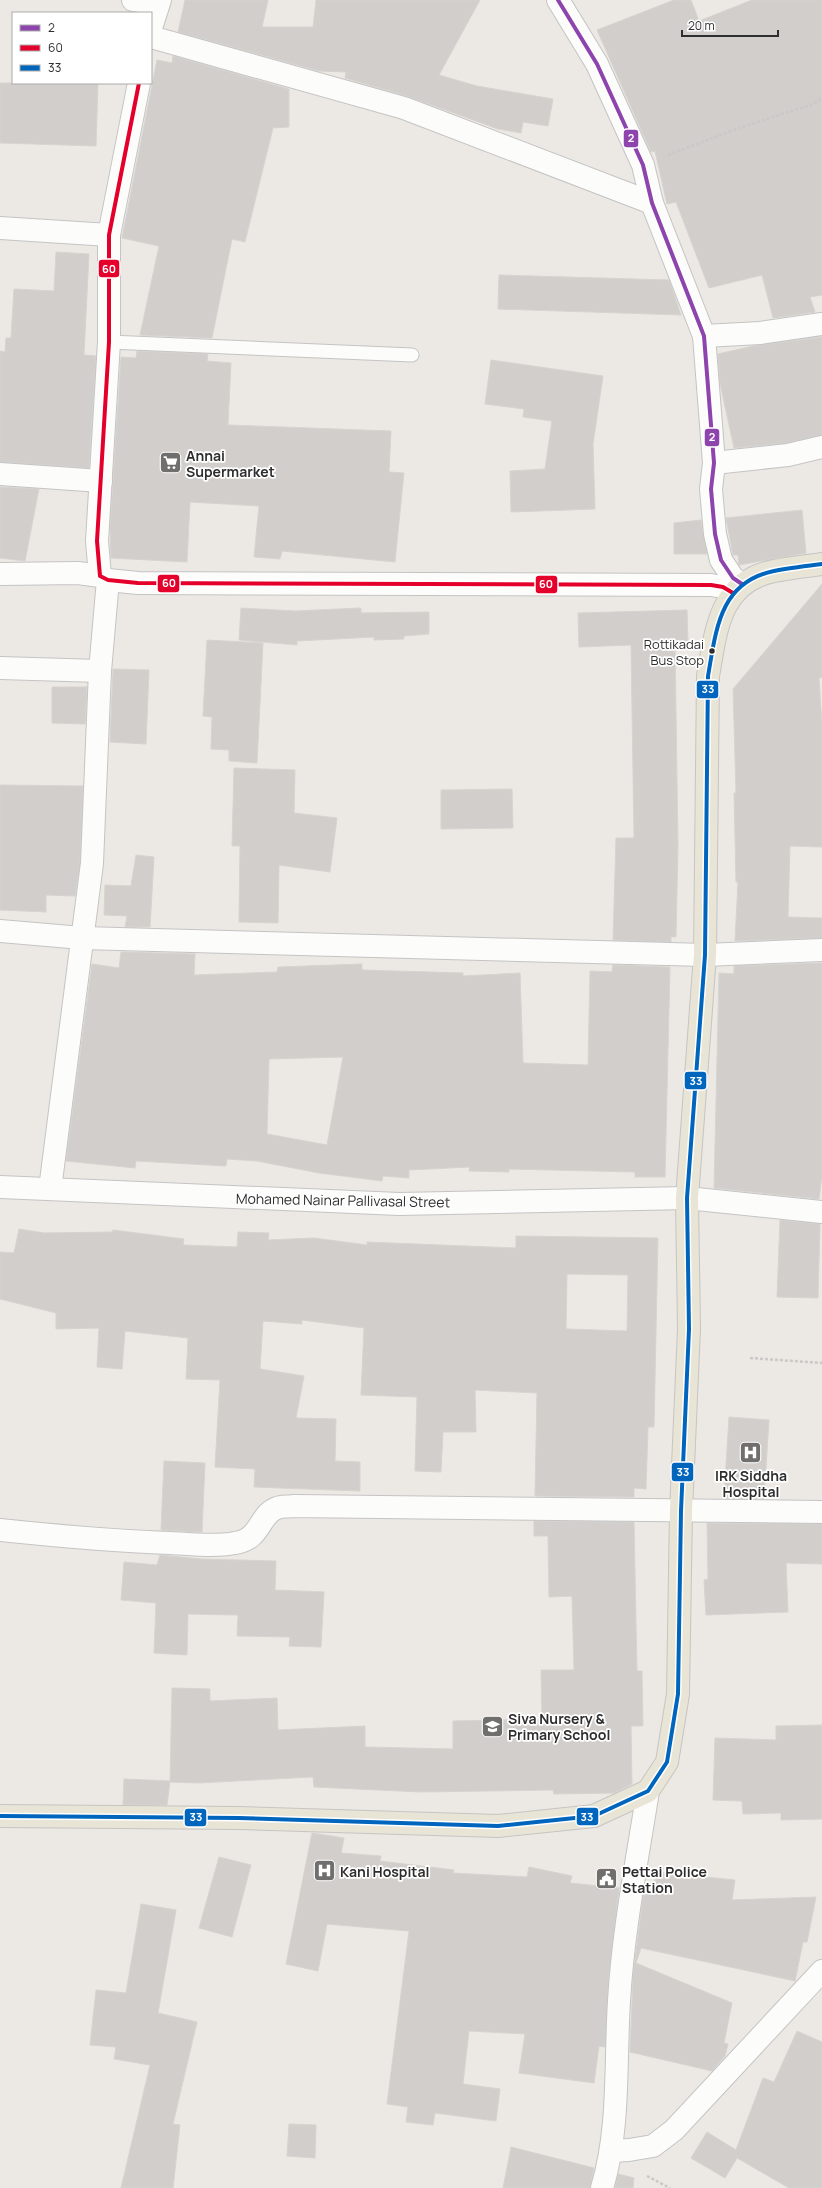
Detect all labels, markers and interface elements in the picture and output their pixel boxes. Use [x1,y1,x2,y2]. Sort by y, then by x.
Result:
legend [12,12,152,84]
scale bar [682,12,778,38]
text: 20 m [688,17,715,34]
text: 2 [48,19,55,36]
text: 60 [48,39,63,56]
text: 33 [48,59,61,76]
line badge: 2 [623,129,639,148]
text: 2 [628,130,634,145]
line badge: 60 [98,259,120,278]
text: 60 [102,261,116,276]
line badge: 2 [704,428,720,447]
text: 2 [709,429,715,444]
place label: Annai Supermarket [186,446,275,481]
supermarket icon: Annai Supermarket [157,450,183,476]
line badge: 60 [157,574,180,593]
text: 60 [162,575,176,590]
line badge: 60 [535,575,558,594]
text: 60 [539,576,553,591]
place label: Rottikadai Bus Stop [644,635,704,669]
marker: Rottikadai Bus Stop [707,646,717,656]
line badge: 33 [696,680,719,699]
text: 33 [702,681,714,696]
line badge: 33 [684,1071,707,1090]
text: 33 [690,1073,702,1088]
street label: Mohamed Nainar Pallivasal Street [236,1189,451,1211]
hospital icon: IRK Siddha Hospital [738,1440,764,1466]
line badge: 33 [671,1462,694,1482]
text: 33 [677,1464,689,1479]
place label: IRK Siddha Hospital [715,1466,787,1501]
place label: Siva Nursery & Primary School [508,1709,610,1744]
school or university icon: Siva Nursery & Primary School [479,1713,505,1739]
line badge: 33 [576,1807,599,1826]
line badge: 33 [184,1808,207,1827]
text: 33 [190,1809,202,1824]
text: 33 [581,1809,593,1824]
hospital icon: Kani Hospital [312,1858,338,1884]
place label: Kani Hospital [340,1862,429,1881]
place label: Pettai Police Station [622,1862,707,1897]
public building icon: Pettai Police Station [593,1866,619,1892]

